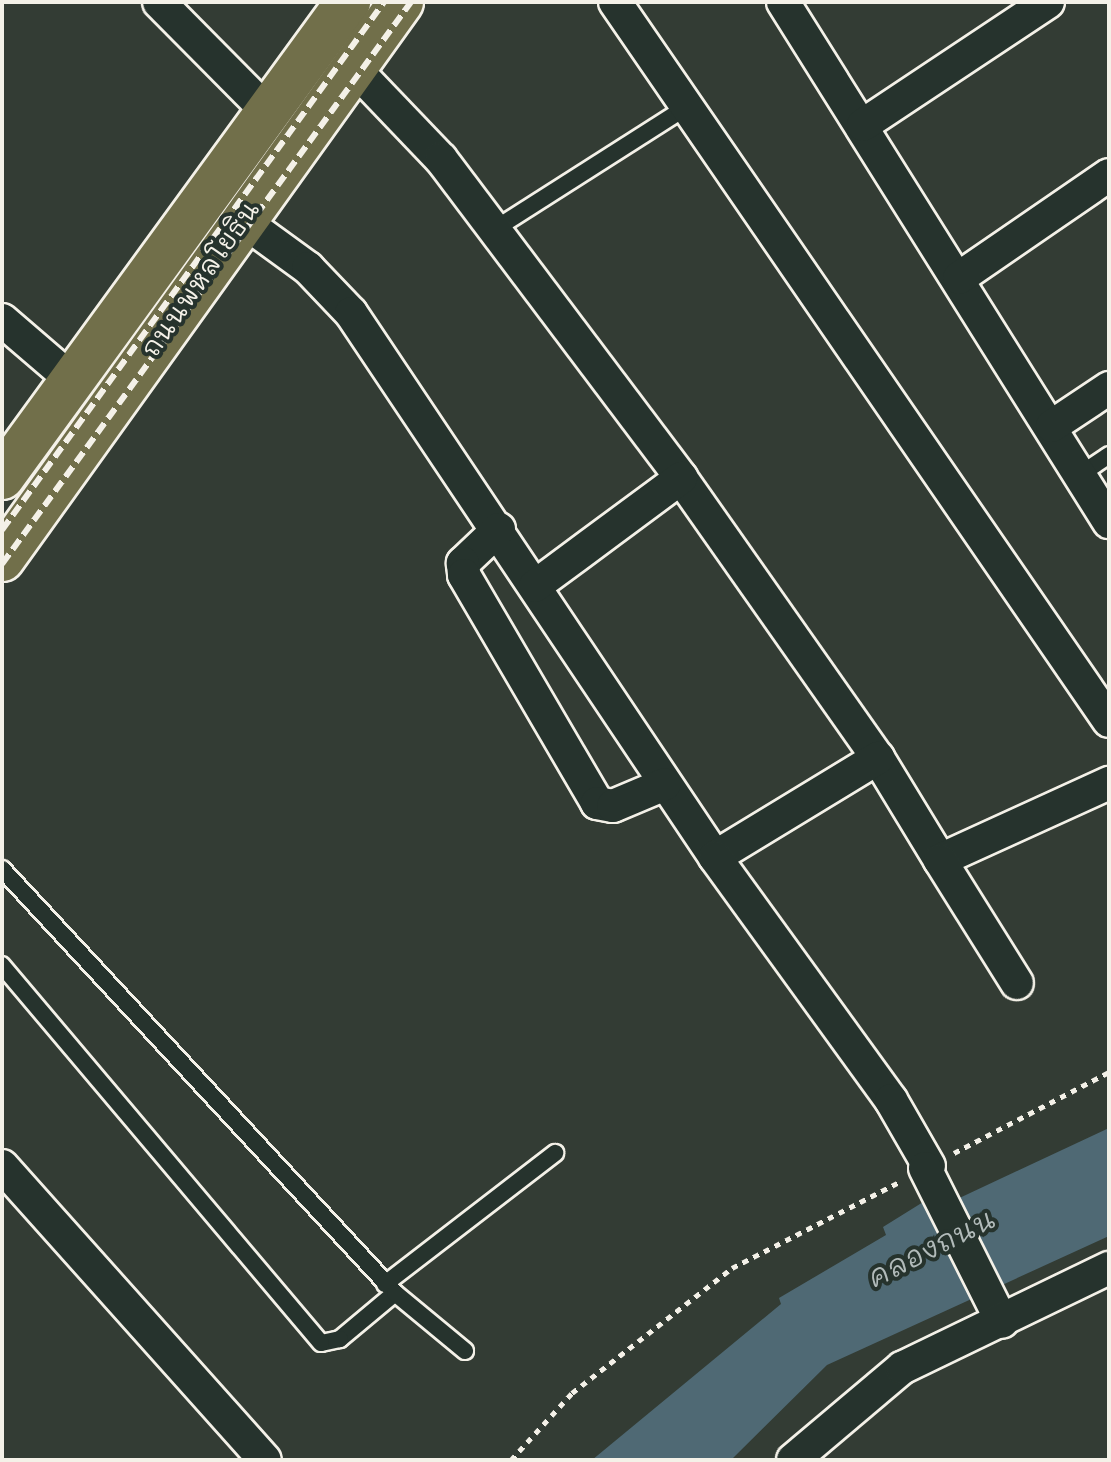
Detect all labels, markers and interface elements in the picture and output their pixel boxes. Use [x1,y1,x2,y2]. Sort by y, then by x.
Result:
street label: ถนนพหลโยธิน [134,195,266,363]
water label: คลองถนน [862,1201,1000,1293]

